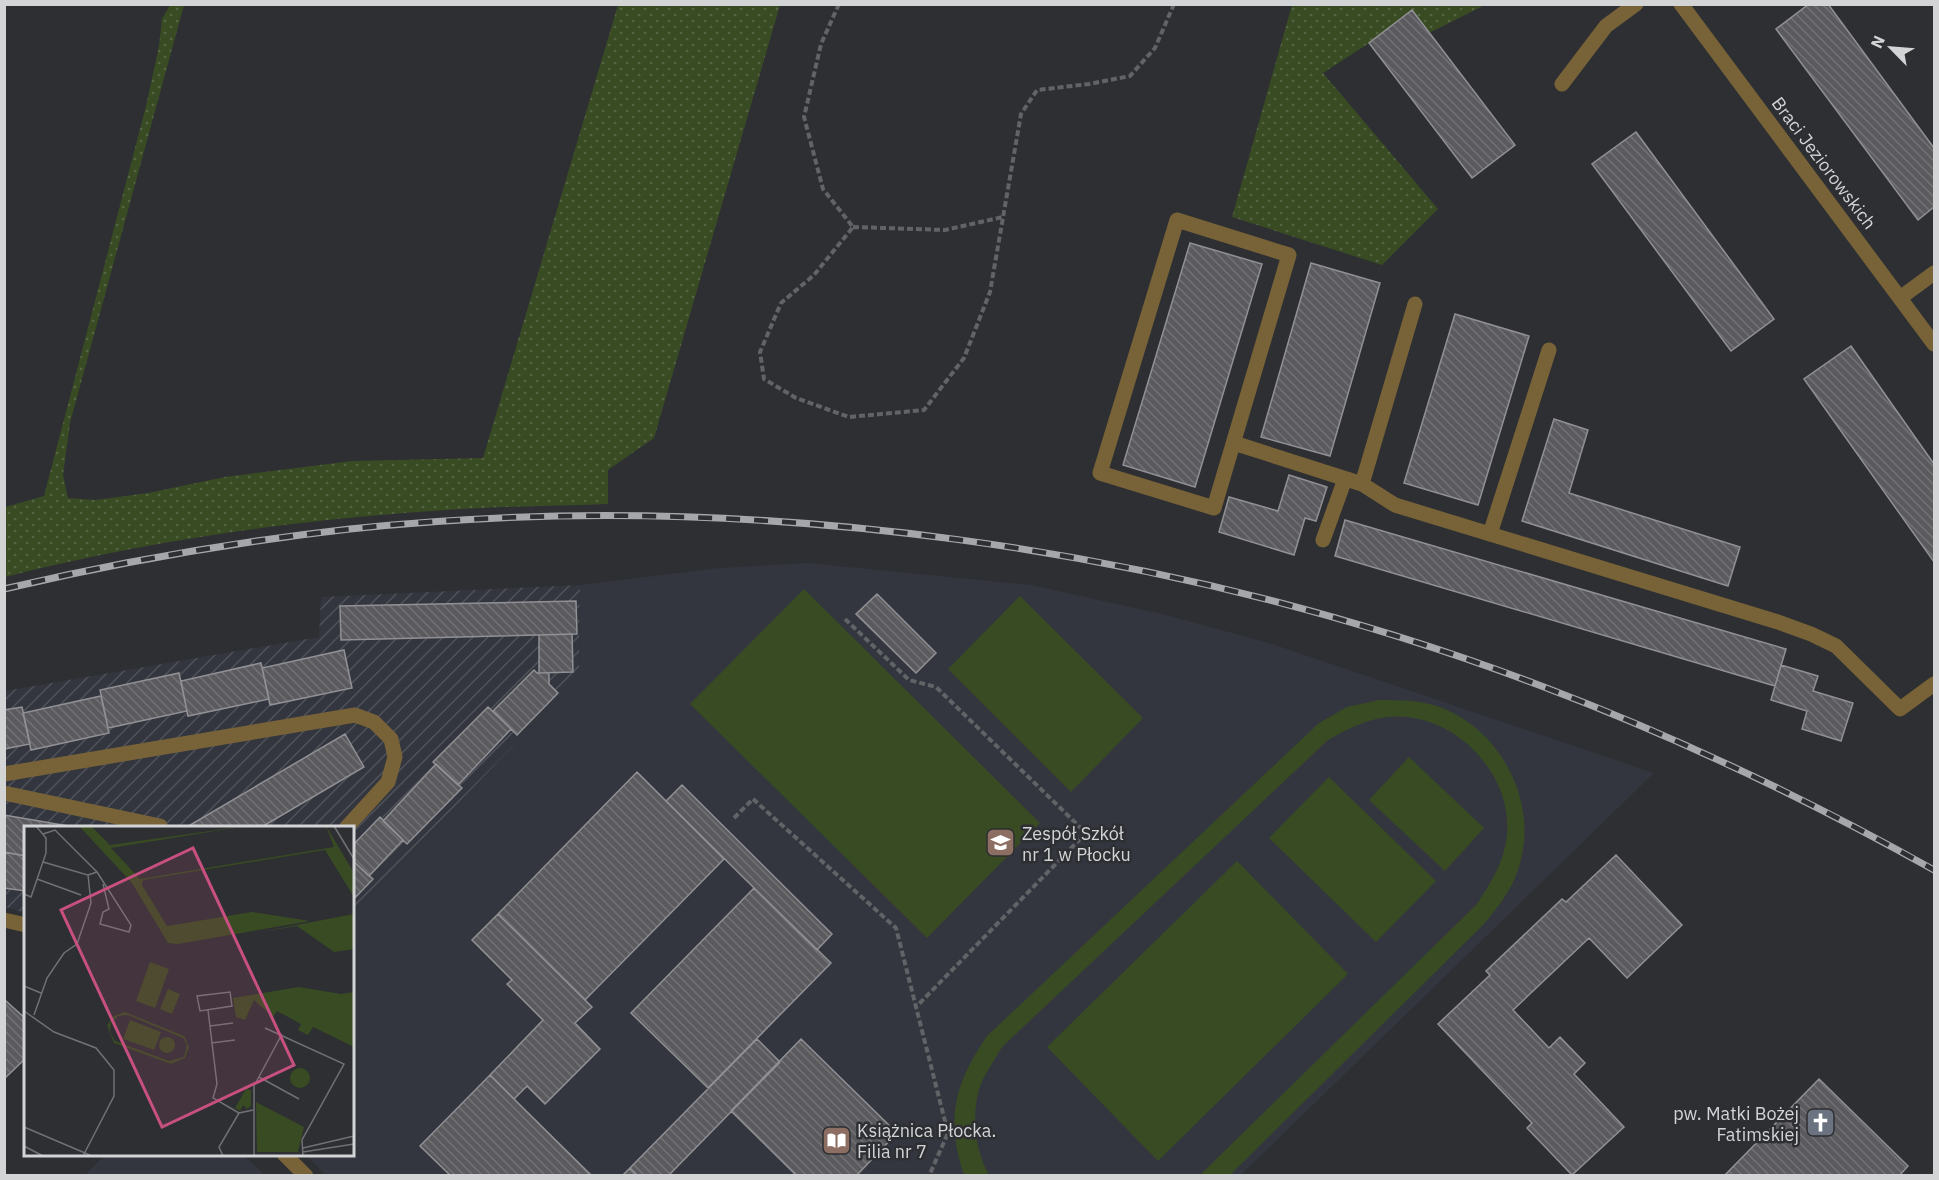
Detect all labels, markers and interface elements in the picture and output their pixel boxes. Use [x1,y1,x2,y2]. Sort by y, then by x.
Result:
north arrow [1861,18,1921,78]
text: N [1866,32,1889,51]
street label: Braci Jeziorowskich [1767,92,1881,234]
place label: Zespół Szkół nr 1 w Płocku [1022,822,1131,866]
inset map [24,826,354,1156]
school or university icon: Zespół Szkół nr 1 w Płocku [985,827,1017,859]
place label: pw. Matki Bożej Fatimskiej [1673,1102,1799,1146]
church icon: pw. Matki Bożej Fatimskiej [1804,1107,1836,1139]
place label: Książnica Płocka. Filia nr 7 [857,1119,996,1163]
library icon: Książnica Płocka. Filia nr 7 [820,1124,852,1156]

